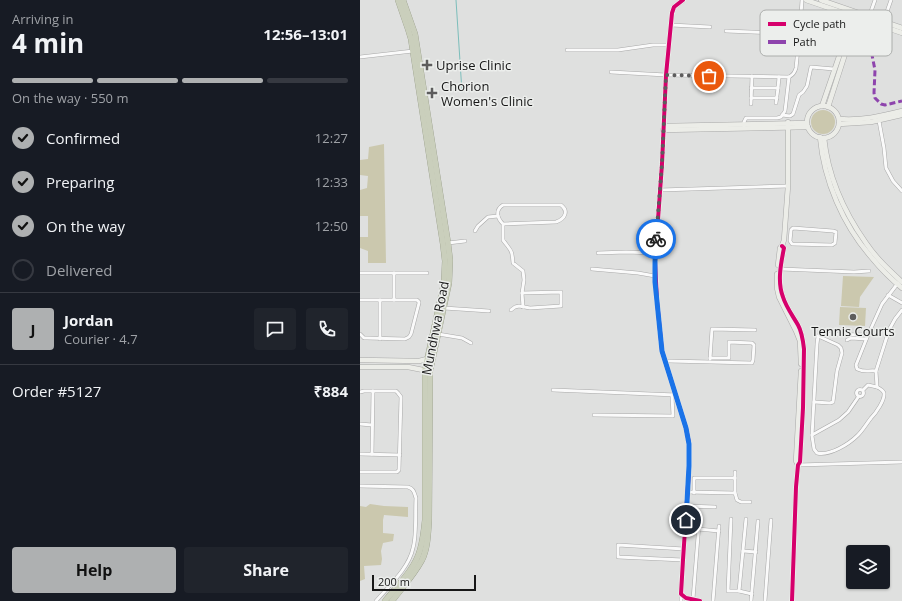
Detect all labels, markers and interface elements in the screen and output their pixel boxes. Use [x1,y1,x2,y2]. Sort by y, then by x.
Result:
text: Arriving in [12,10,74,28]
legend [760,10,892,56]
text: Cycle path [793,16,846,31]
text: 12:56–13:01 [263,24,348,44]
text: 4 min [12,25,84,61]
text: Path [793,34,816,49]
place label: Uprise Clinic [436,56,511,74]
marker: Uprise Clinic [421,59,433,71]
pin [692,59,726,93]
icon: bag [698,65,720,87]
place label: Chorion Women's Clinic [441,77,533,110]
marker: Chorion Women's Clinic [426,87,438,99]
text: On the way · 550 m [12,89,128,107]
icon: check [12,127,34,149]
text: Confirmed [46,128,120,148]
text: 12:27 [315,129,348,147]
icon: check [12,171,34,193]
text: Preparing [46,172,114,192]
text: 12:33 [315,173,348,191]
icon: check [12,215,34,237]
text: On the way [46,216,125,236]
text: 12:50 [315,217,348,235]
courier [636,219,676,259]
icon: bike [645,228,667,250]
text: Delivered [46,260,113,280]
street label: Mundhwa Road [417,280,453,376]
button: chat [254,308,296,350]
button: phone [306,308,348,350]
text: Jordan [64,310,113,330]
marker: Tennis Courts [848,312,858,322]
text: J [31,319,35,339]
place label: Tennis Courts [811,322,895,340]
text: Courier · 4.7 [64,330,138,348]
text: Order #5127 [12,381,101,401]
text: ₹884 [314,381,348,401]
pin [669,503,703,537]
icon: home [675,509,697,531]
map controls [846,545,890,589]
button: layers [846,545,890,589]
button: Help [12,547,176,593]
button: Share [184,547,348,593]
scale bar [372,573,476,592]
text: 200 m [378,574,410,589]

